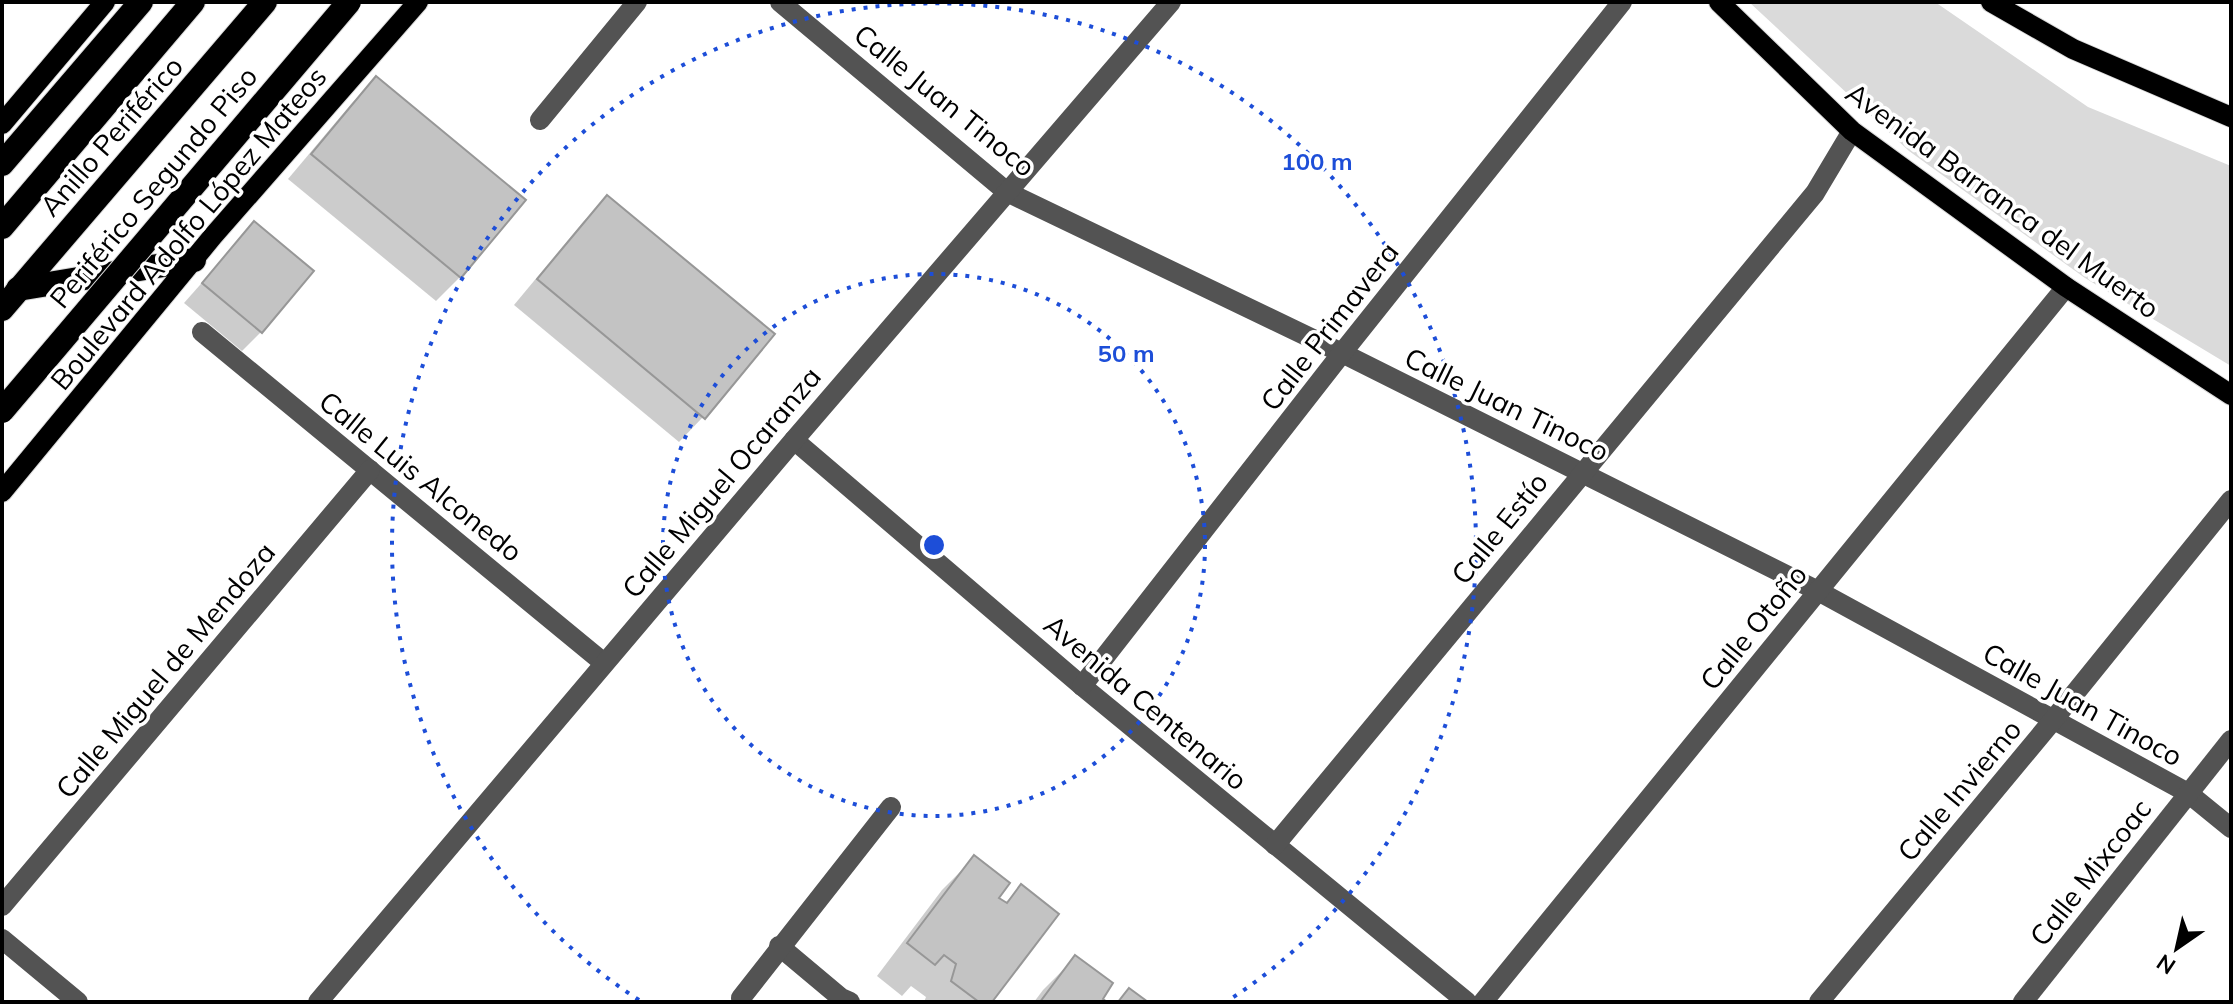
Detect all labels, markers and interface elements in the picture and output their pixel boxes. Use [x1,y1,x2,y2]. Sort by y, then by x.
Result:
street label: Calle Juan Tinoco [847,16,1043,184]
street label: Anillo Periférico [32,49,190,223]
street label: Periférico Segundo Piso [42,59,264,315]
street label: Boulevard Adolfo López Mateos [42,59,334,397]
street label: Avenida Barranca del Muerto [1839,75,2167,325]
text: 100 m [1281,146,1353,176]
street label: Calle Primavera [1252,235,1406,417]
text: 50 m [1098,338,1154,368]
street label: Calle Juan Tinoco [1399,339,1615,469]
street label: Calle Miguel Ocaranza [614,359,828,605]
street label: Calle Luis Alconedo [312,383,530,569]
street label: Calle Estío [1443,465,1555,591]
centre of rings [920,531,948,559]
street label: Calle Miguel de Mendoza [48,535,282,805]
street label: Calle Otoño [1692,557,1814,697]
street label: Avenida Centenario [1037,607,1255,797]
street label: Calle Juan Tinoco [1977,635,2189,773]
street label: Calle Invierno [1890,712,2028,868]
street label: Calle Mixcoac [2022,792,2158,952]
north arrow [2137,908,2217,988]
text: N [2151,948,2181,981]

